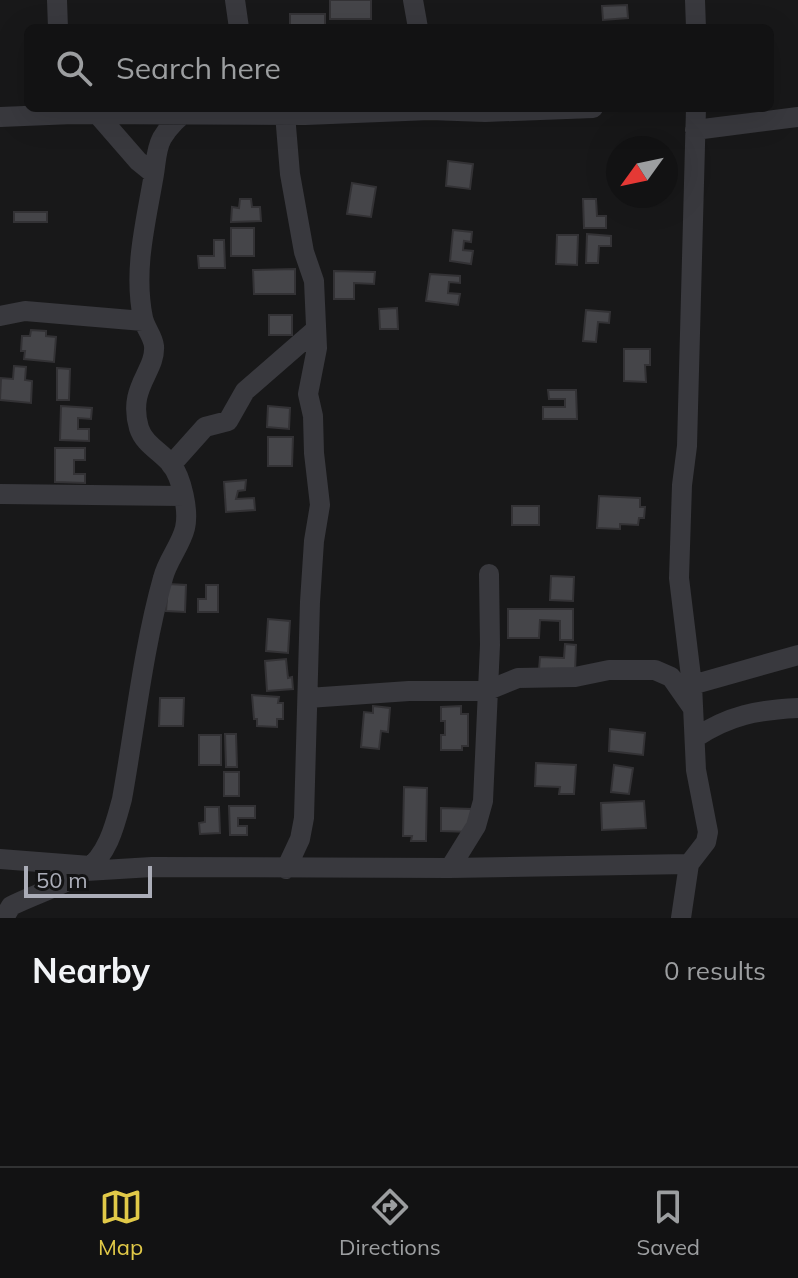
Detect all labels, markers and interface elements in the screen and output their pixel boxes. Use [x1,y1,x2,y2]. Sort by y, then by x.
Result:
search box [24,24,774,112]
icon: search [52,46,96,90]
text: Search here [116,49,281,87]
north arrow [606,136,678,208]
scale bar [24,862,152,898]
text: 50 m [36,866,87,894]
text: Nearby [32,949,150,992]
text: 0 results [664,954,766,987]
tab: Map [98,1185,143,1261]
tab: Directions [339,1185,441,1261]
tab: Saved [637,1185,700,1261]

